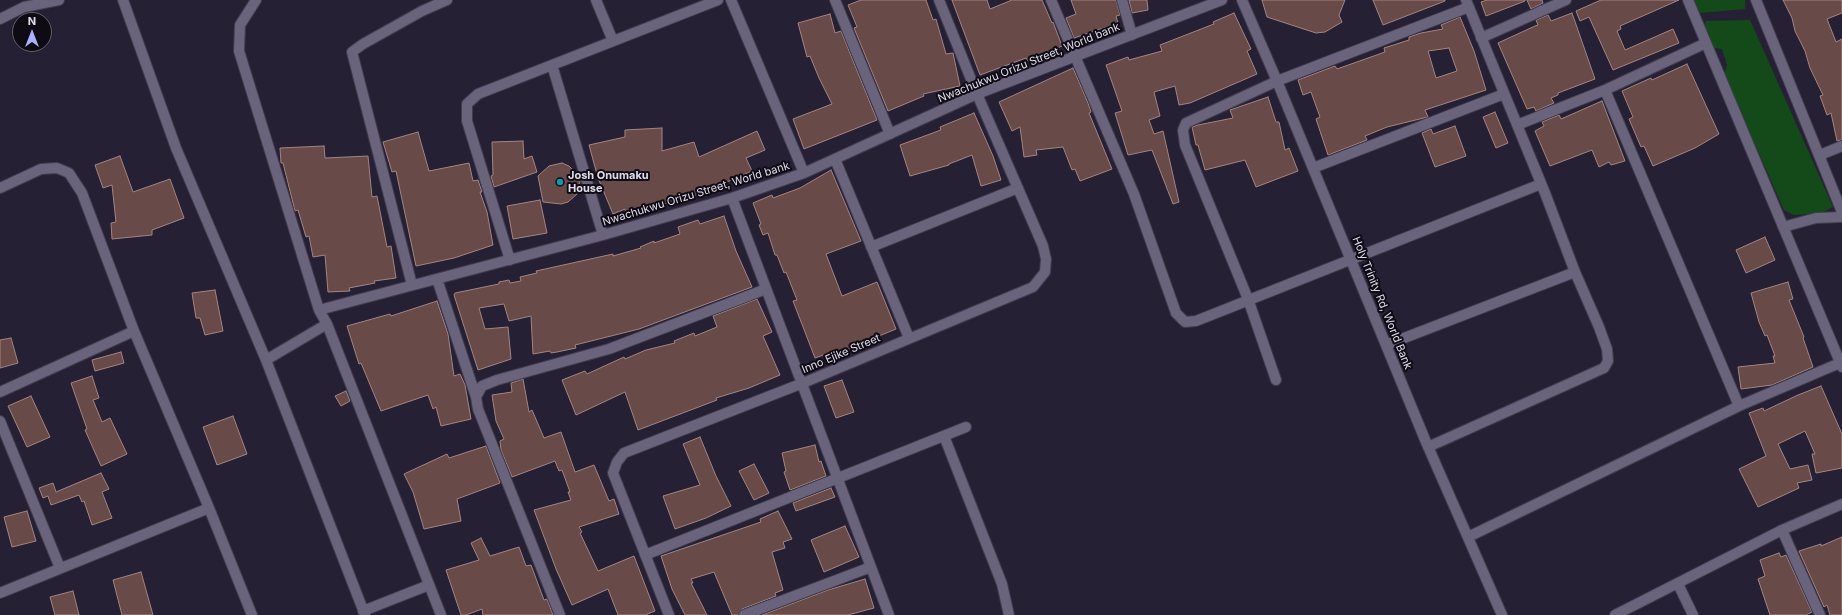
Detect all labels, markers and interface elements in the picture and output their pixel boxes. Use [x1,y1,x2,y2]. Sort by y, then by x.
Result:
north arrow [12,12,52,52]
text: N [28,14,36,28]
street label: Nwachukwu Orizu Street, World bank [936,20,1122,106]
street label: Nwachukwu Orizu Street, World bank [601,159,791,229]
place label: Josh Onumaku House [568,169,649,195]
marker: Josh Onumaku House [555,177,565,187]
street label: Holy Trinity Rd, World Bank [1349,235,1415,371]
street label: Inno Ejike Street [800,332,882,376]

